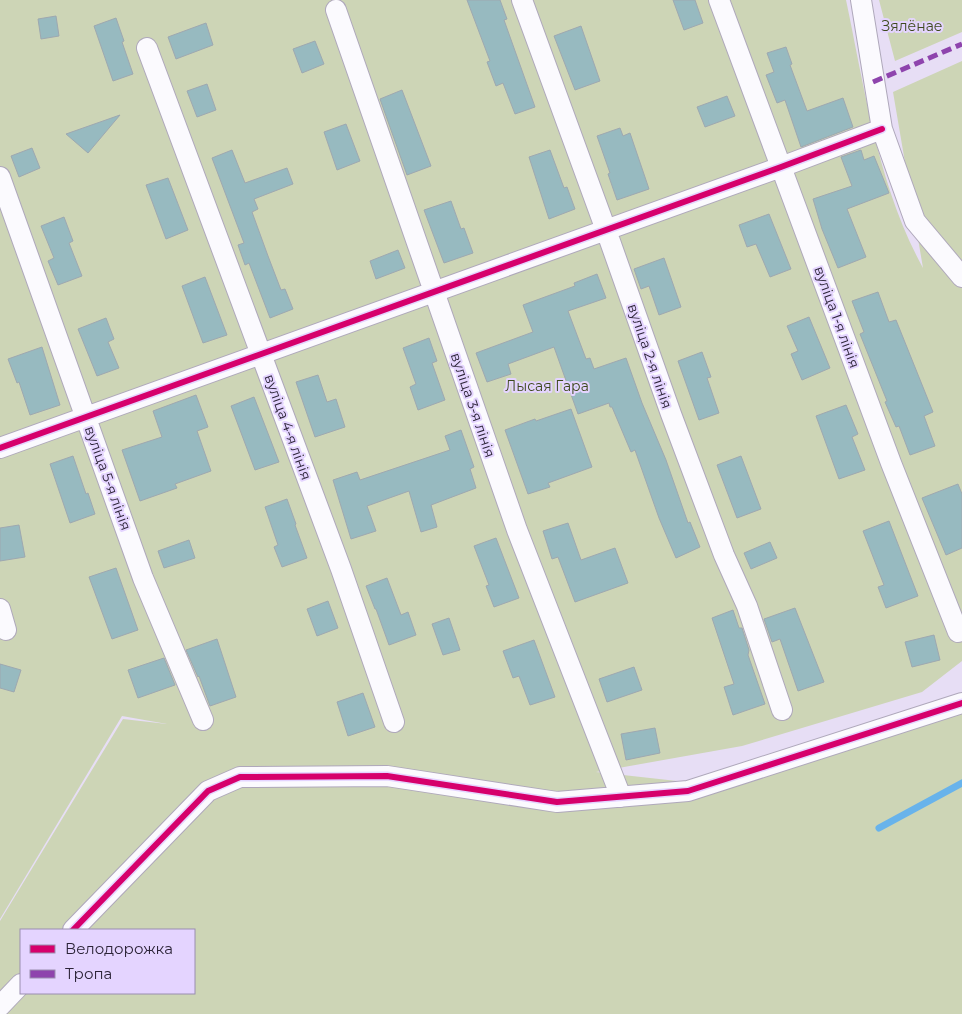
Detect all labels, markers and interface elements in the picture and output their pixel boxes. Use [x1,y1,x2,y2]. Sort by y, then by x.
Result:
park label: Зялёнае [882,17,942,35]
street label: вуліца 1-я лінія [810,264,864,370]
street label: вуліца 2-я лінія [624,301,676,411]
street label: вуліца 3-я лінія [447,350,499,460]
street label: вуліца 4-я лінія [261,372,315,482]
park label: Лысая Гара [505,377,589,395]
street label: вуліца 5-я лінія [81,423,135,533]
legend [20,929,195,994]
text: Велодорожка [65,939,173,958]
text: Тропа [65,964,112,983]

